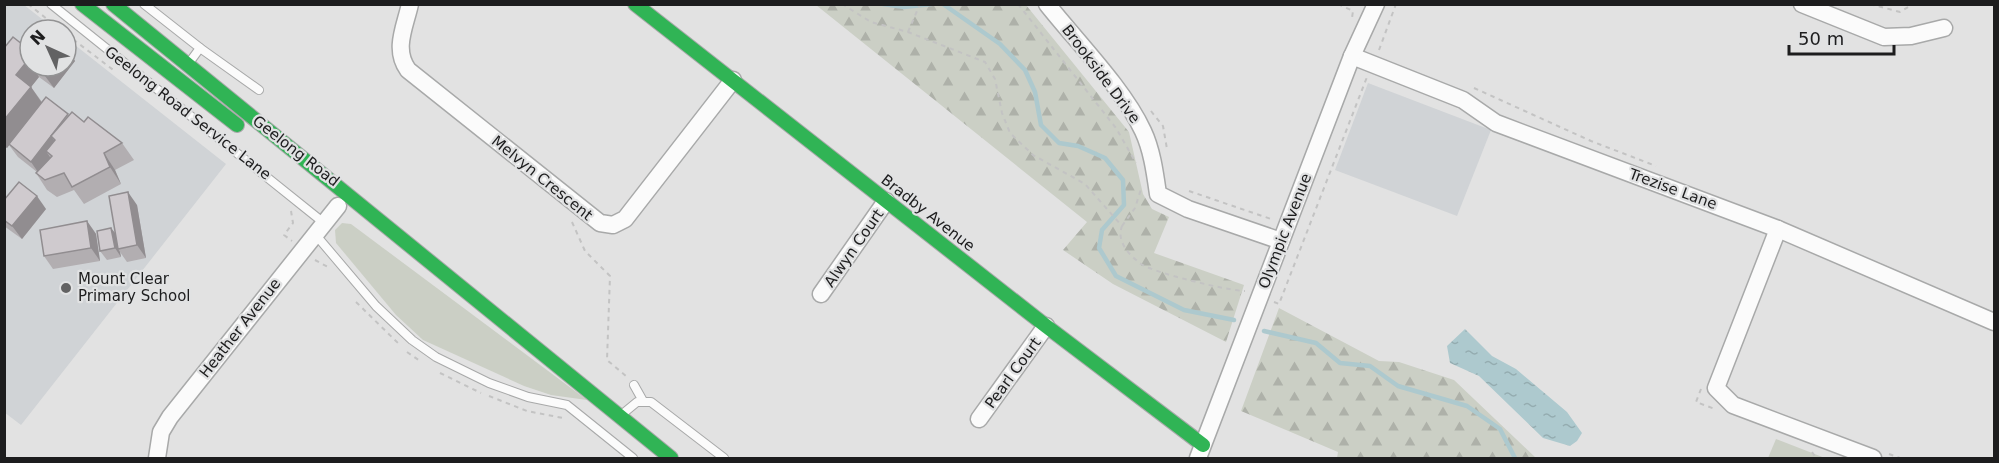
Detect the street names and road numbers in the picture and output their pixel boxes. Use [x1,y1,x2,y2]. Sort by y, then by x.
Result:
street label: Brookside Drive [1058,21,1144,127]
street label: Geelong Road Service Lane [101,42,275,184]
street label: Geelong Road [249,112,343,190]
street label: Melvyn Crescent [488,132,596,224]
street label: Trezise Lane [1626,164,1719,213]
street label: Bradby Avenue [878,171,978,255]
street label: Olympic Avenue [1255,171,1315,291]
street label: Alwyn Court [821,205,888,290]
street label: Heather Avenue [196,275,284,381]
street label: Pearl Court [981,334,1045,412]

